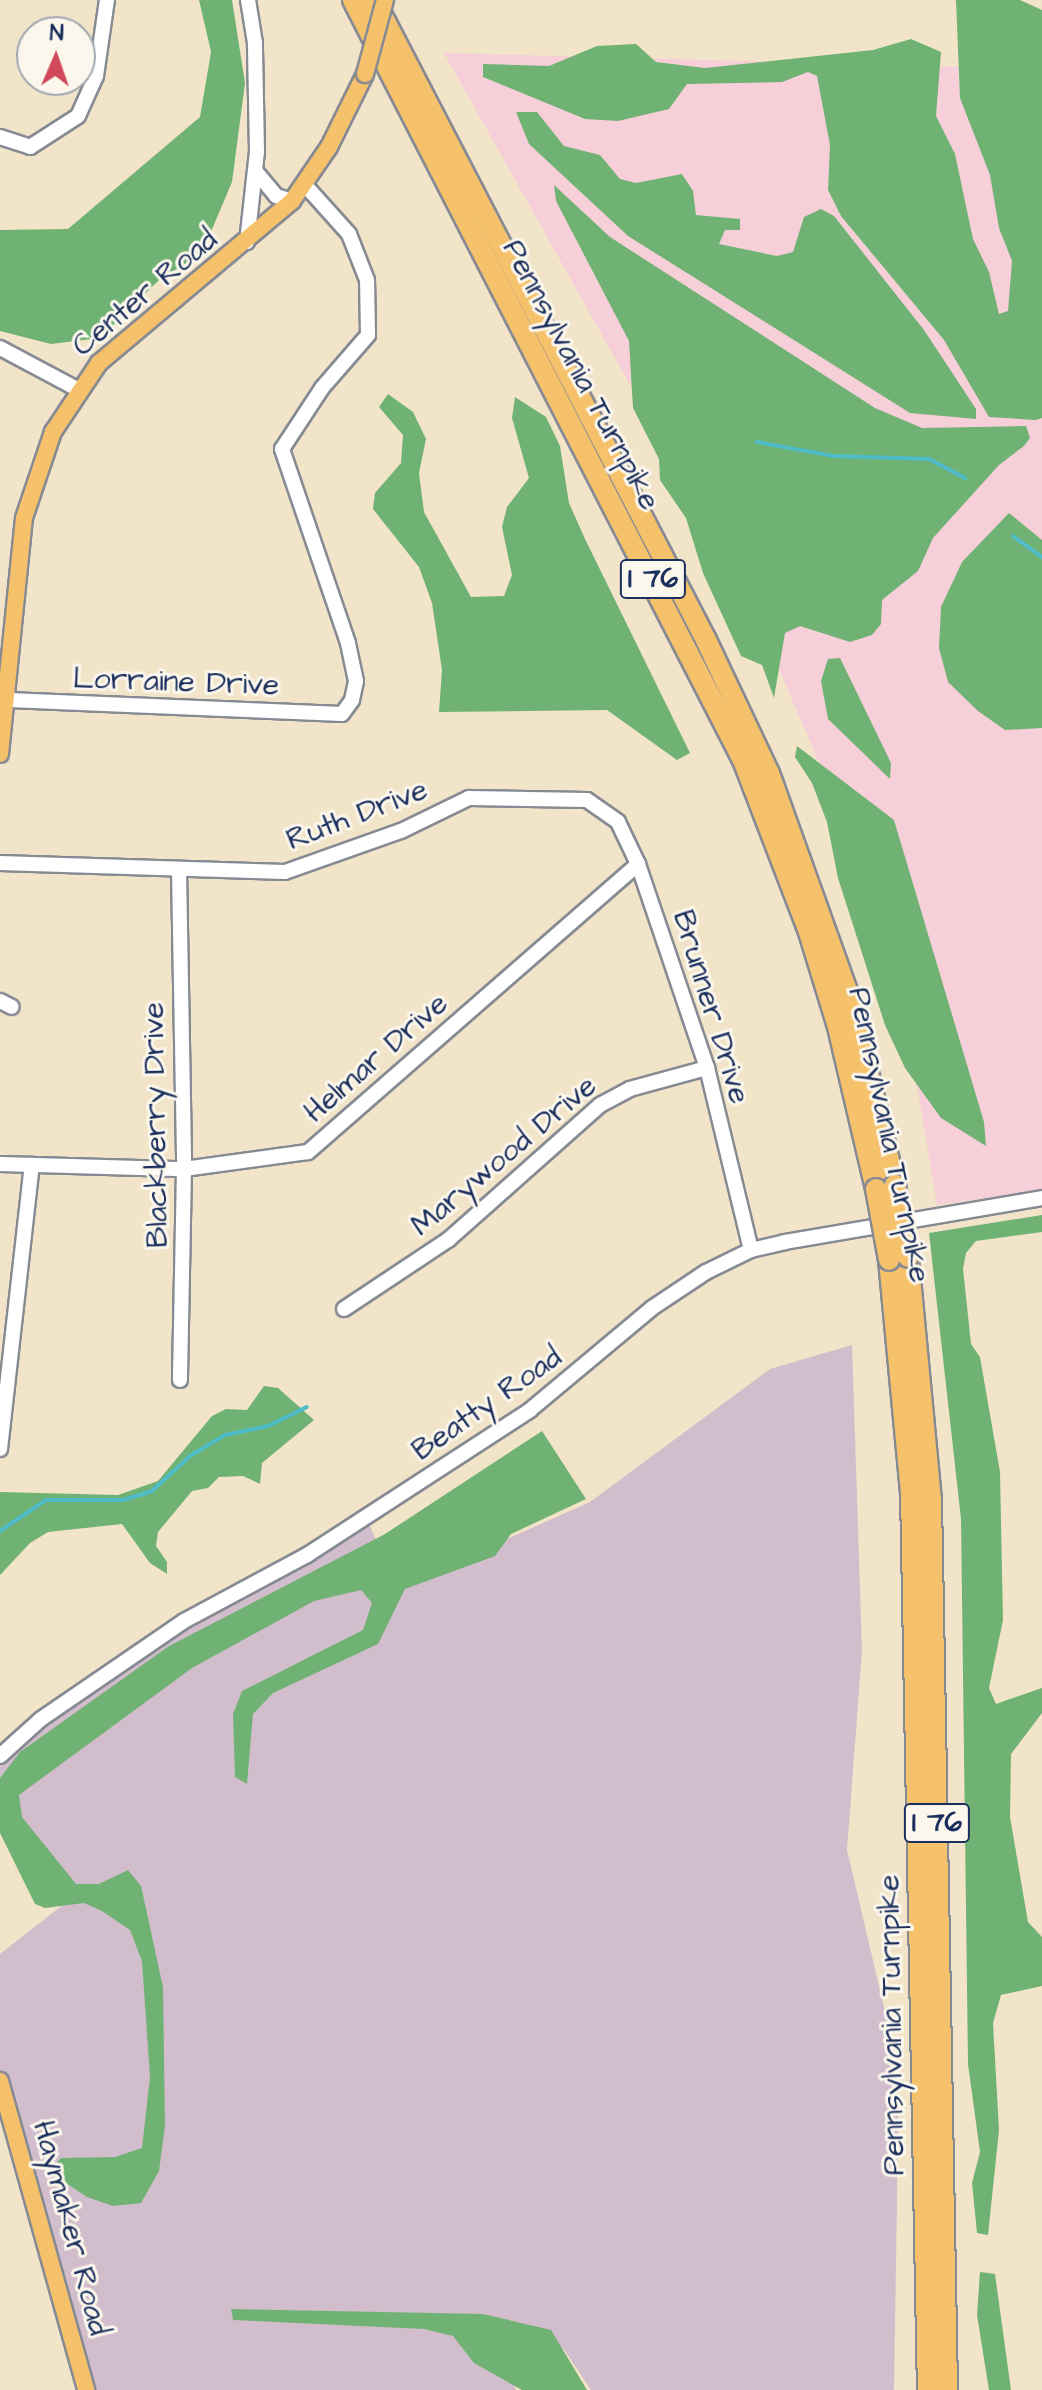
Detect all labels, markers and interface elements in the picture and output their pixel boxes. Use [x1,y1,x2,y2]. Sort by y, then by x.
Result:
north arrow [16,16,96,96]
text: N [49,18,64,49]
street label: Center Road [65,222,225,364]
street label: Pennsylvania Turnpike [495,234,667,516]
road number: I 76 [619,555,687,603]
street label: Lorraine Drive [72,660,280,704]
street label: Ruth Drive [281,772,433,858]
street label: Brunner Drive [665,906,757,1108]
street label: Pennsylvania Turnpike [840,984,938,1286]
street label: Helmar Drive [297,986,455,1130]
street label: Blackberry Drive [136,1002,176,1248]
street label: Marywood Drive [404,1068,604,1244]
street label: Beatty Road [405,1339,569,1469]
road number: I 76 [903,1799,971,1847]
street label: Pennsylvania Turnpike [871,1874,913,2176]
street label: Haymaker Road [25,2117,117,2339]

